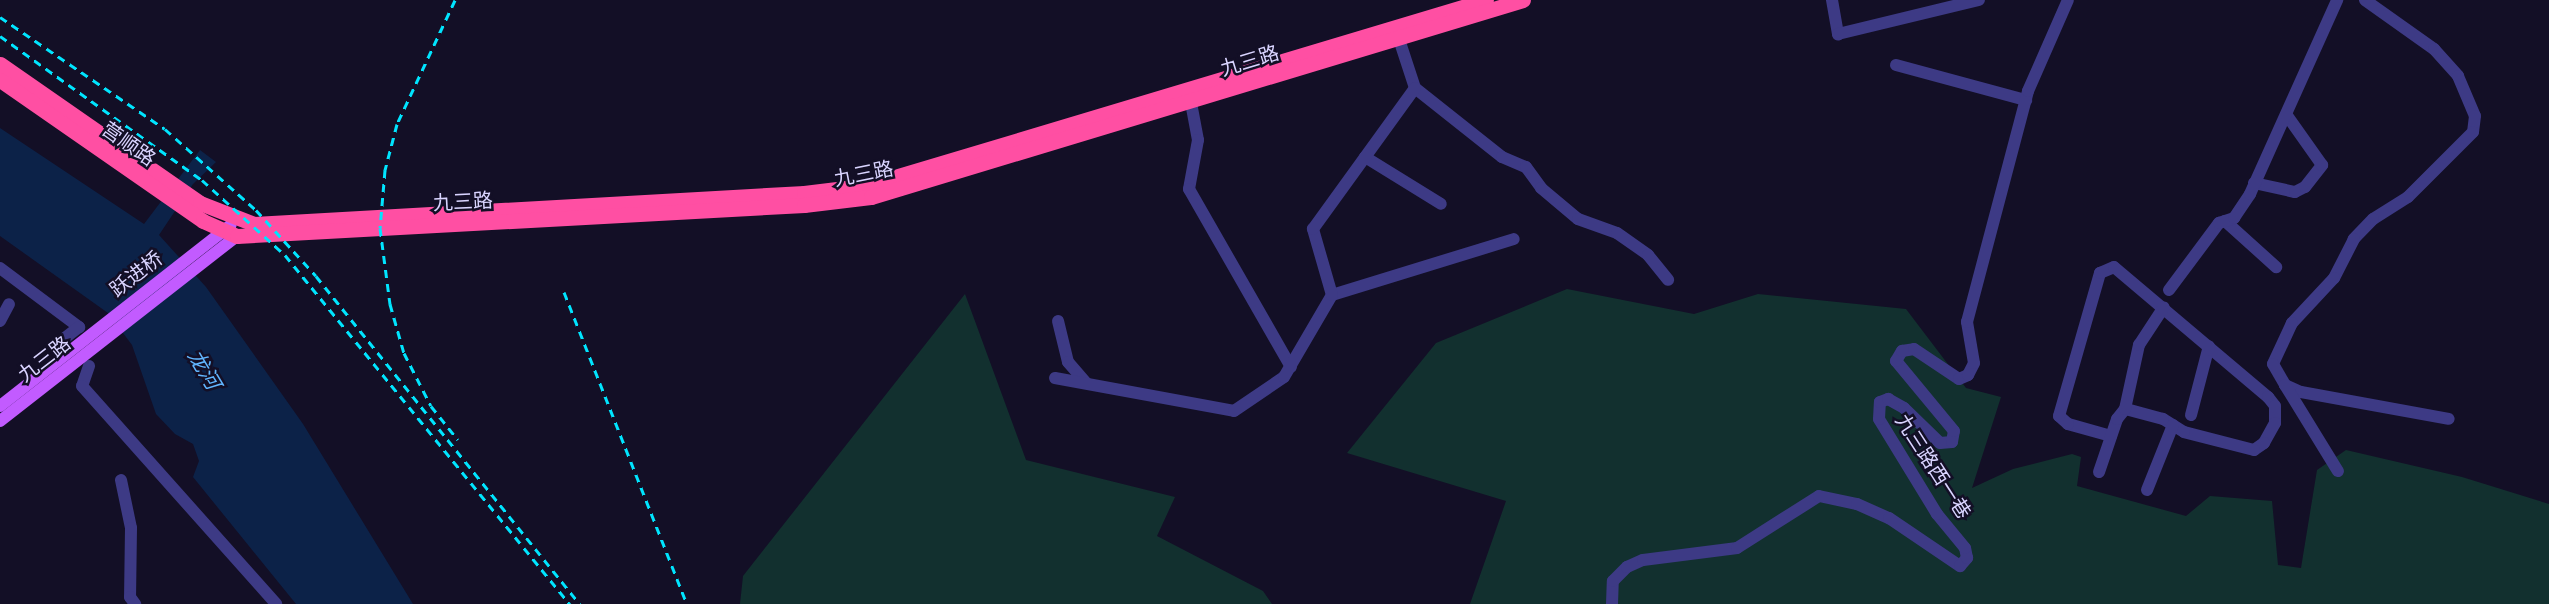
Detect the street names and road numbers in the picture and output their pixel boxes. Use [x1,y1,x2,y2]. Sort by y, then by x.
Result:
street label: 九三路 [1218,42,1282,82]
street label: 营顺路 [97,118,159,172]
street label: 九三路 [832,157,896,193]
street label: 九三路 [432,189,494,217]
street label: 跃进桥 [106,247,168,303]
street label: 九三路 [14,332,76,388]
street label: 九三路西一巷 [1889,410,1975,524]

